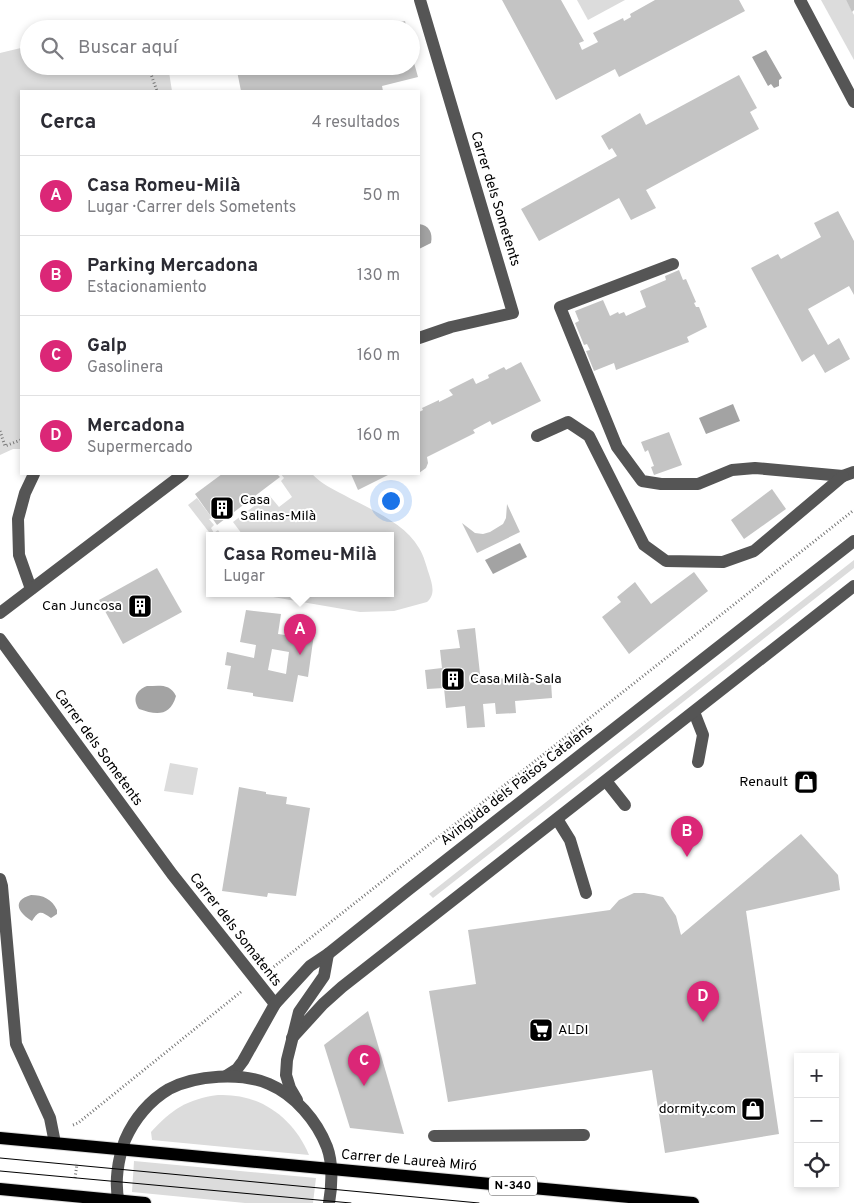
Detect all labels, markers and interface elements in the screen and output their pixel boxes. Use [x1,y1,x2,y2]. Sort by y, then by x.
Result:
search box [20,20,420,75]
icon: search [38,34,66,62]
text: Buscar aquí [78,36,178,60]
text: Cerca [40,109,96,136]
text: 4 resultados [312,113,400,133]
street label: Carrer dels Sometents [466,130,524,268]
text: Casa Romeu-Milà [87,174,241,198]
text: A [50,186,62,206]
text: 50 m [363,186,400,206]
text: Lugar · Carrer dels Sometents [87,198,296,218]
text: Parking Mercadona [87,254,258,278]
text: B [50,266,62,286]
text: 130 m [357,266,400,286]
text: Estacionamiento [87,278,207,298]
text: Galp [87,334,127,358]
text: C [51,346,61,366]
text: 160 m [357,346,400,366]
text: Gasolinera [87,358,163,378]
text: Mercadona [87,414,185,438]
text: D [50,426,62,446]
text: 160 m [357,426,400,446]
text: Supermercado [87,438,193,458]
your location [378,488,404,514]
place label: Casa Salinas-Milà [240,492,316,525]
building icon: Casa Salinas-Milà [209,495,235,521]
popup [206,532,394,597]
text: Casa Romeu-Milà [223,543,377,567]
text: Lugar [223,567,265,587]
building icon: Can Juncosa [127,593,153,619]
place label: Can Juncosa [42,598,122,615]
pin: A [284,614,316,655]
building icon: Casa Milà-Sala [440,666,466,692]
place label: Casa Milà-Sala [470,671,562,688]
street label: Carrer dels Sometents [50,686,146,810]
street label: Avinguda dels Països Catalans [437,720,597,850]
shop icon: Renault [793,769,819,795]
place label: Renault [739,774,788,791]
pin: B [671,816,703,857]
street label: Carrer dels Somatents [185,870,285,990]
pin: D [687,981,719,1022]
supermarket icon: ALDI [528,1017,554,1043]
place label: ALDI [558,1022,589,1039]
pin: C [348,1045,380,1086]
map controls [794,1053,839,1188]
button: + [794,1053,839,1098]
shop icon: dormity.com [740,1096,766,1122]
button: − [794,1098,839,1143]
place label: dormity.com [659,1101,736,1118]
button: locate [794,1143,839,1188]
street label: Carrer de Laureà Miró [340,1147,478,1175]
road number: N-340 [489,1176,537,1196]

